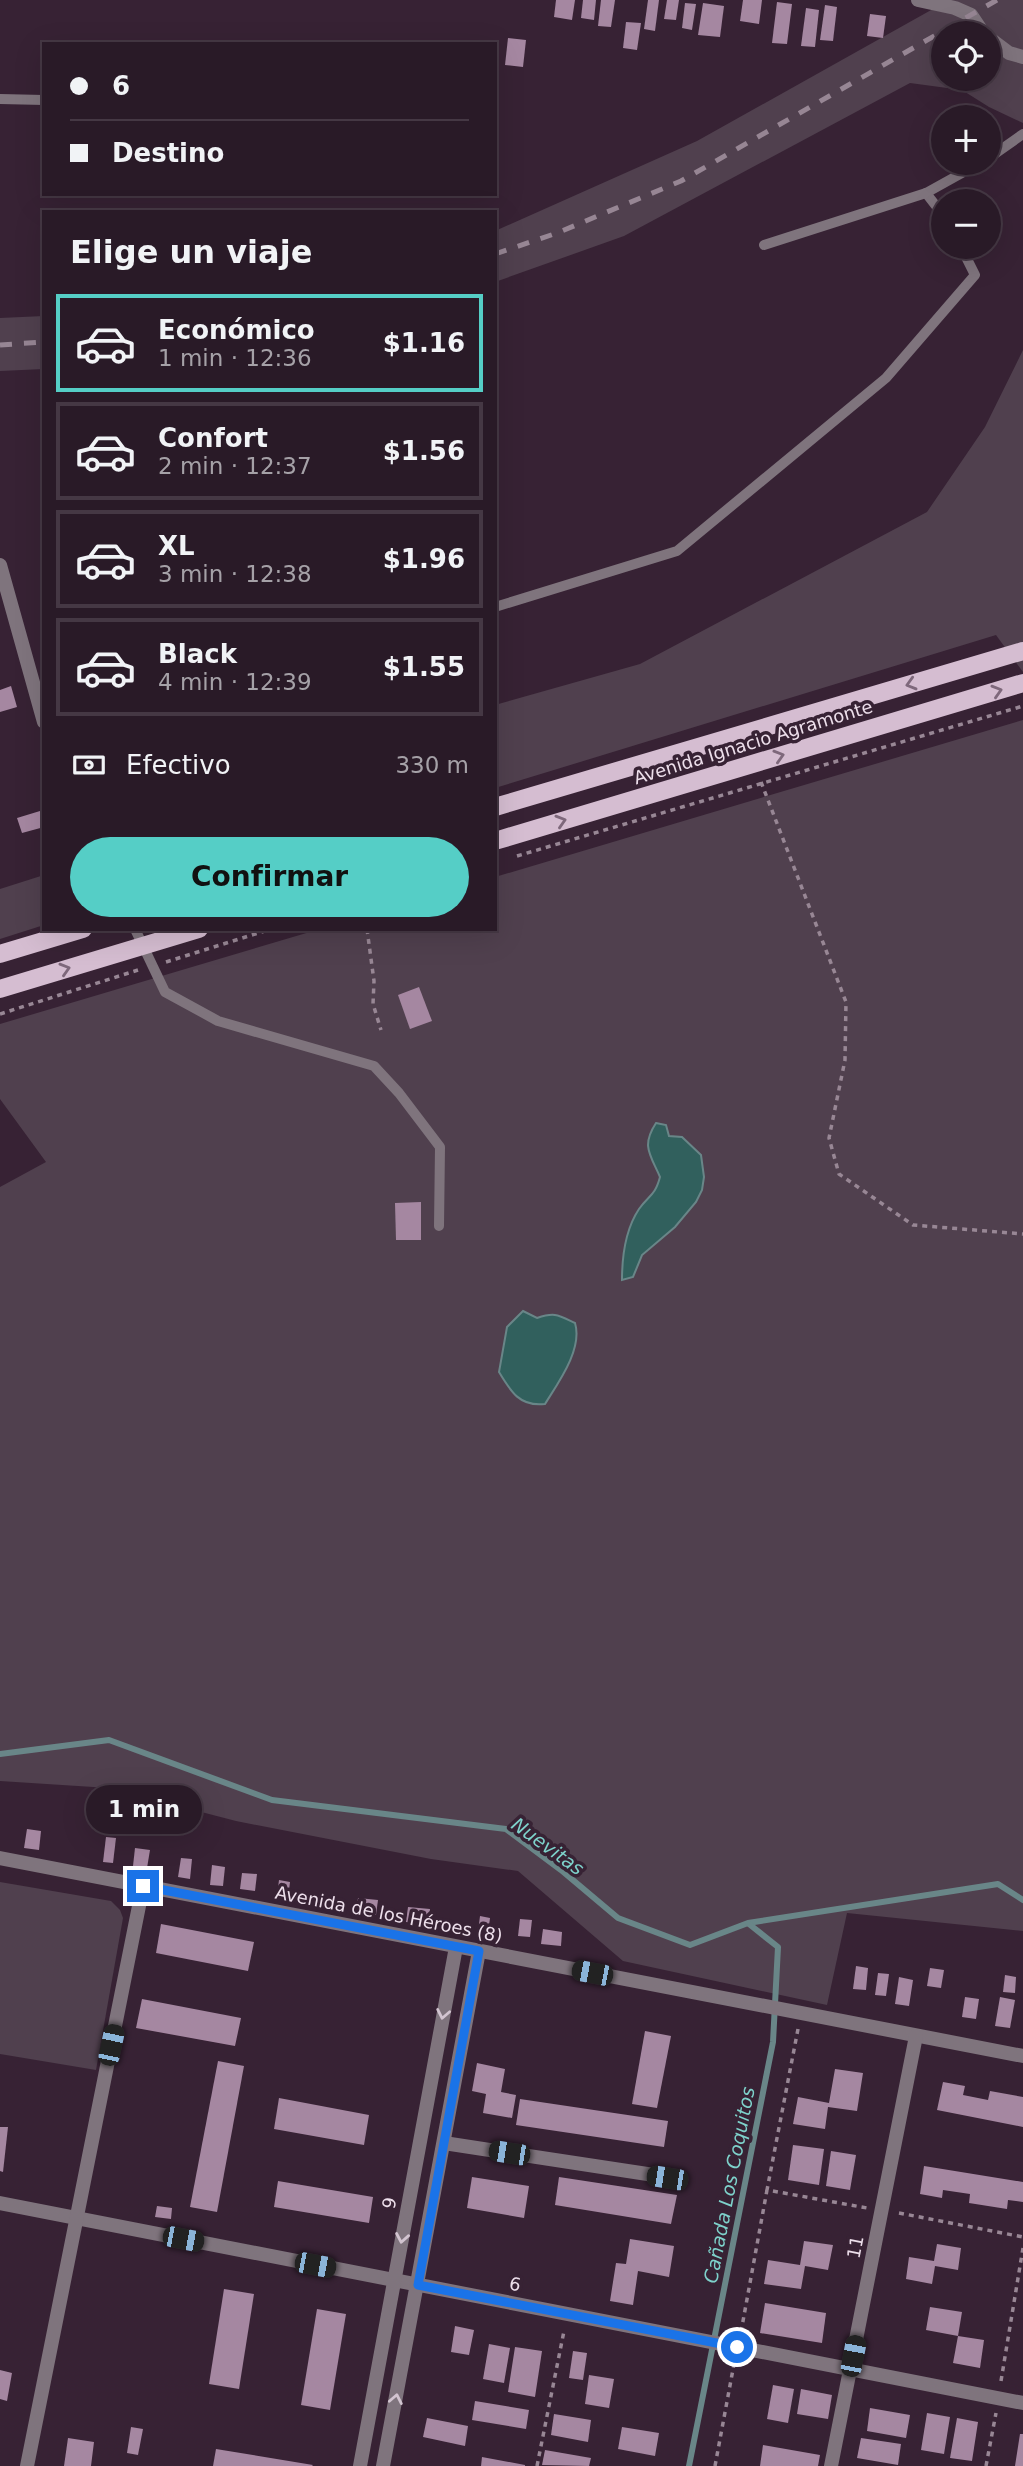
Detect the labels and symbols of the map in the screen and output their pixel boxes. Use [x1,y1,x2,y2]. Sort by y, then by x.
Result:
one-way arrow [905,676,917,691]
one-way arrow [990,684,1002,699]
street label: Avenida Ignacio Agramonte [631,696,875,788]
one-way arrow [772,749,784,764]
one-way arrow [554,815,566,830]
one-way arrow [59,963,71,978]
callout: 1 min [85,1784,201,1834]
water label: Nuevitas [508,1813,588,1879]
route end [127,1870,159,1902]
street label: Avenida de los Héroes (8) [274,1882,504,1946]
car [570,1959,615,1987]
one-way arrow [437,2008,452,2020]
car [97,2022,126,2068]
water label: Cañada Los Coquitos [699,2085,759,2285]
car [487,2139,532,2167]
car [645,2164,690,2192]
street label: 9 [378,2196,400,2210]
car [161,2225,206,2253]
one-way arrow [396,2232,411,2244]
street label: 11 [843,2234,867,2260]
car [293,2251,338,2279]
street label: 6 [507,2273,523,2295]
route start [721,2331,753,2363]
car [839,2333,868,2379]
one-way arrow [388,2393,403,2405]

